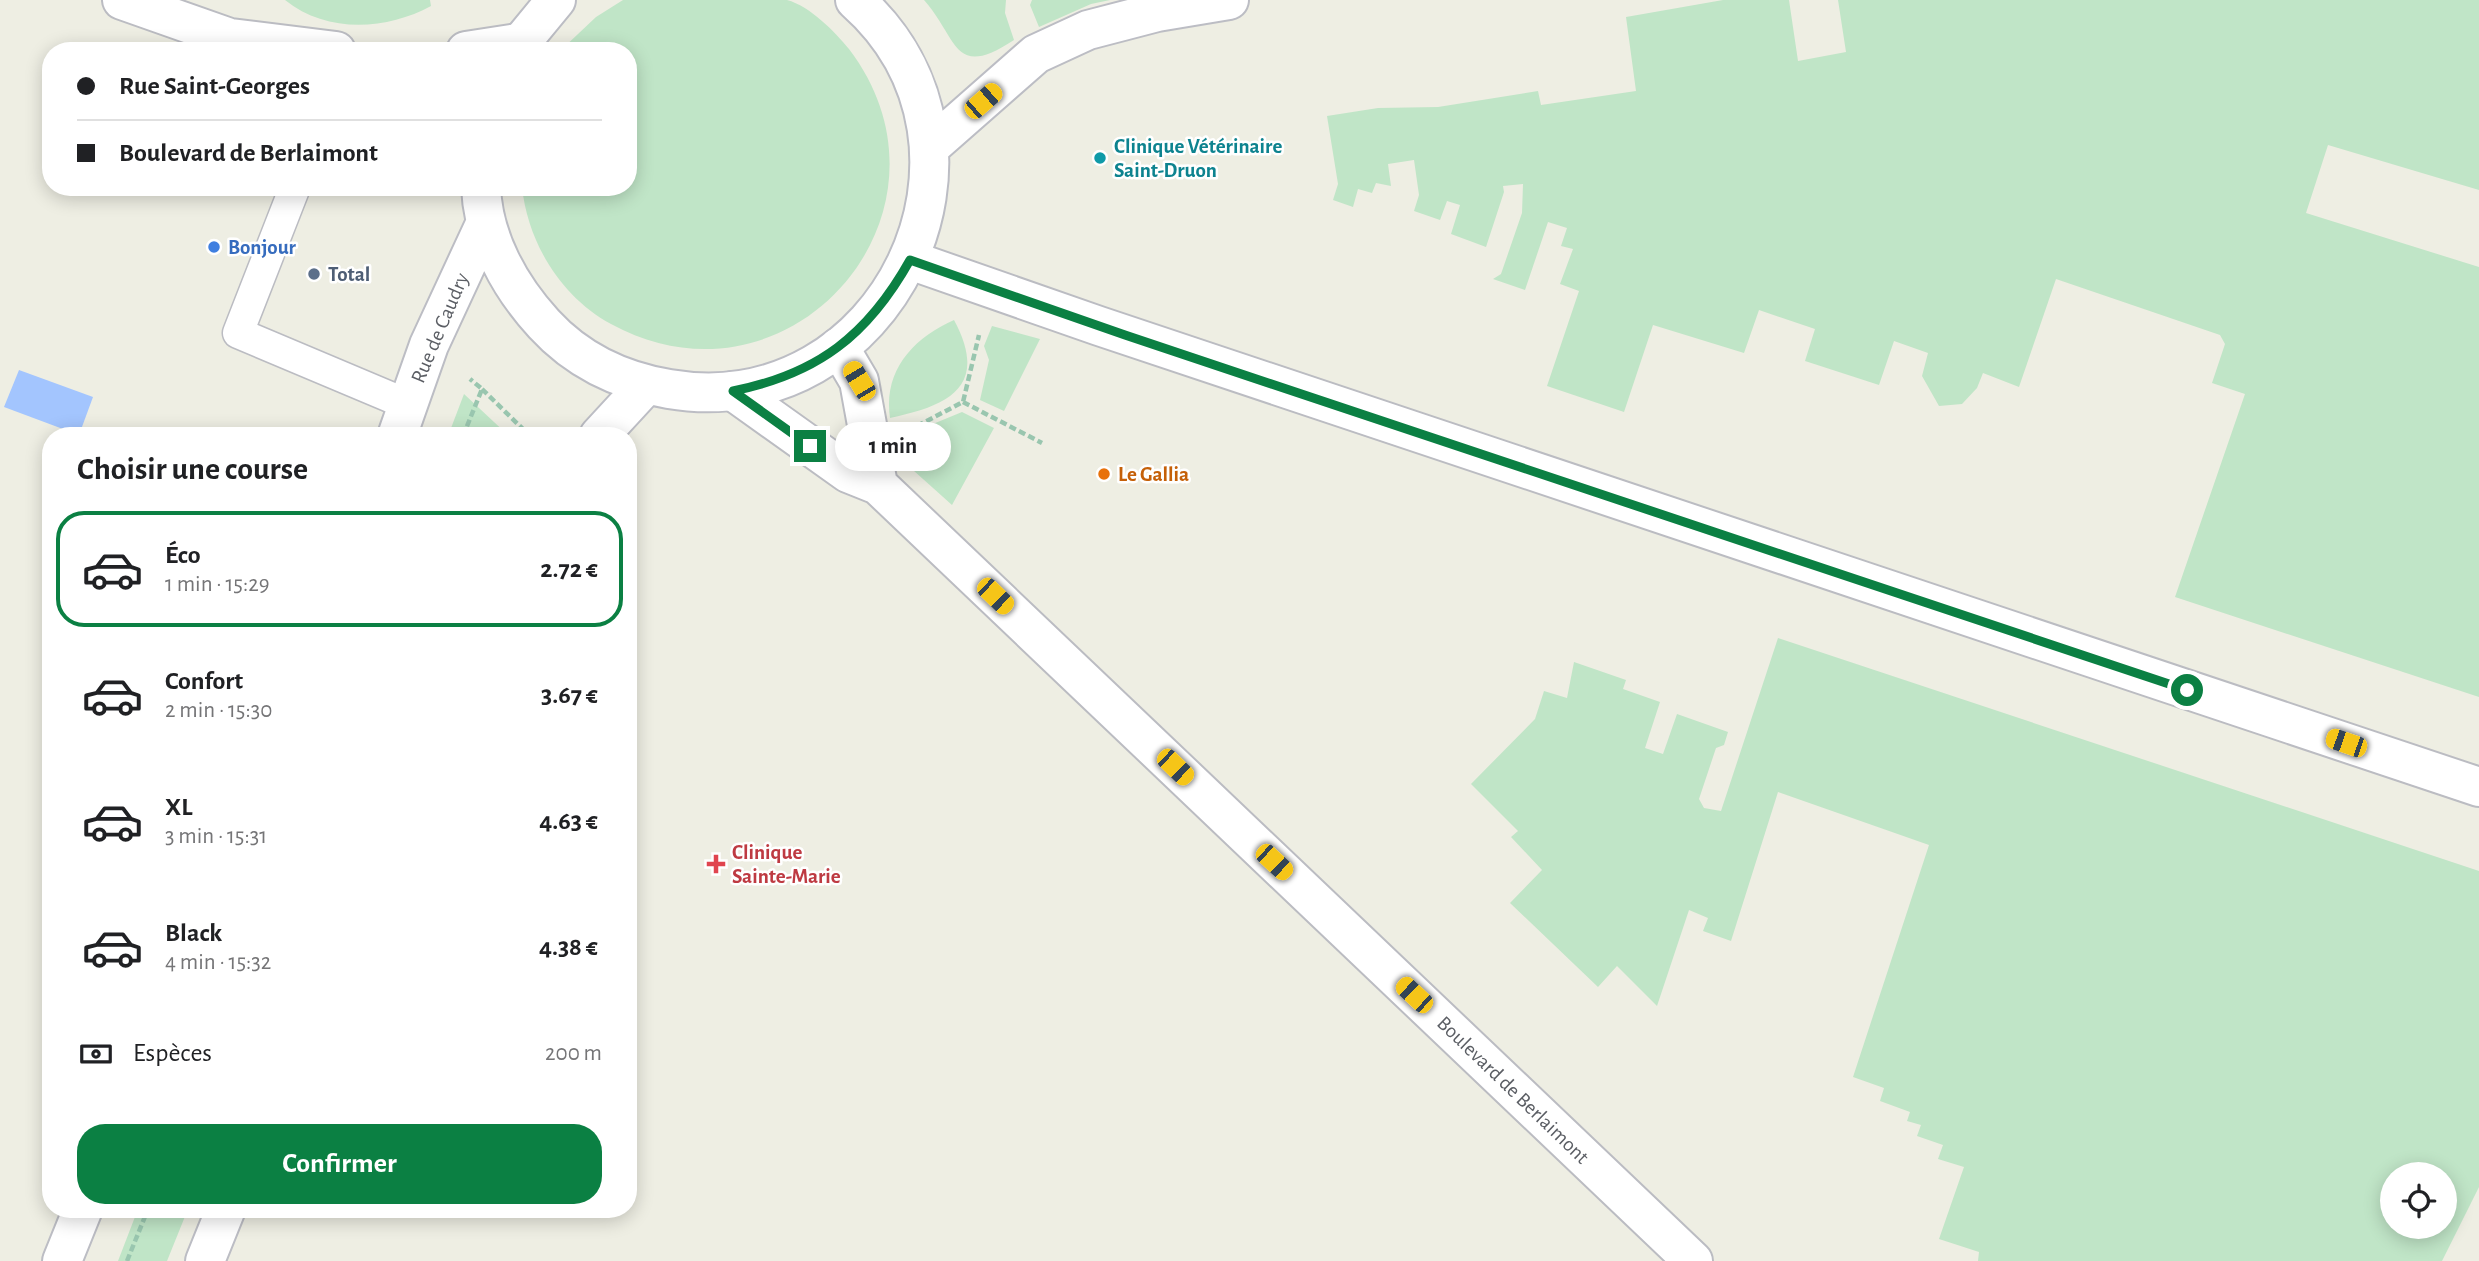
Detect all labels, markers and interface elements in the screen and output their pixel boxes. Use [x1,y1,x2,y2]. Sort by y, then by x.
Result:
text: Rue Saint-Georges [119,73,310,99]
car [961,79,1006,123]
place label: Clinique Vétérinaire Saint-Druon [1114,136,1282,181]
text: Boulevard de Berlaimont [119,140,378,166]
marker: Clinique Vétérinaire Saint-Druon [1092,150,1108,166]
place label: Bonjour [228,237,297,258]
marker: Bonjour [206,239,222,255]
place label: Total [328,264,370,285]
marker: Total [306,266,322,282]
street label: Rue de Caudry [407,270,473,386]
car [840,358,879,404]
callout: 1 min [834,422,950,471]
route end [794,430,826,462]
text: 1 min [869,435,917,458]
text: Choisir une course [77,453,308,485]
place label: Le Gallia [1118,464,1189,485]
marker: Le Gallia [1096,466,1112,482]
icon: car [81,538,144,601]
text: Éco [165,542,201,568]
text: 2.72 € [540,556,598,582]
text: 1 min · 15:29 [165,573,269,596]
car [973,574,1018,618]
icon: car [81,664,144,727]
text: Confort [165,668,243,694]
route start [2171,674,2203,706]
text: 3.67 € [541,682,598,708]
text: 2 min · 15:30 [165,699,272,722]
car [2323,726,2370,760]
car [1153,745,1198,789]
icon: car [81,790,144,853]
text: XL [165,794,192,820]
text: 4.63 € [539,808,598,834]
text: 3 min · 15:31 [165,825,267,848]
car [1252,840,1297,884]
place label: Clinique Sainte-Marie [732,842,841,887]
marker: Clinique Sainte-Marie [706,854,726,874]
icon: car [81,916,144,979]
text: Black [165,920,222,946]
text: 4.38 € [539,934,598,960]
text: 4 min · 15:32 [165,951,271,974]
car [1392,973,1437,1017]
street label: Boulevard de Berlaimont [1433,1012,1593,1168]
icon: cash [77,1035,115,1073]
text: Espèces [133,1040,212,1066]
text: 200 m [545,1042,602,1065]
button: Confirmer [77,1124,602,1204]
map controls [2380,1162,2457,1239]
button: locate [2380,1162,2457,1239]

